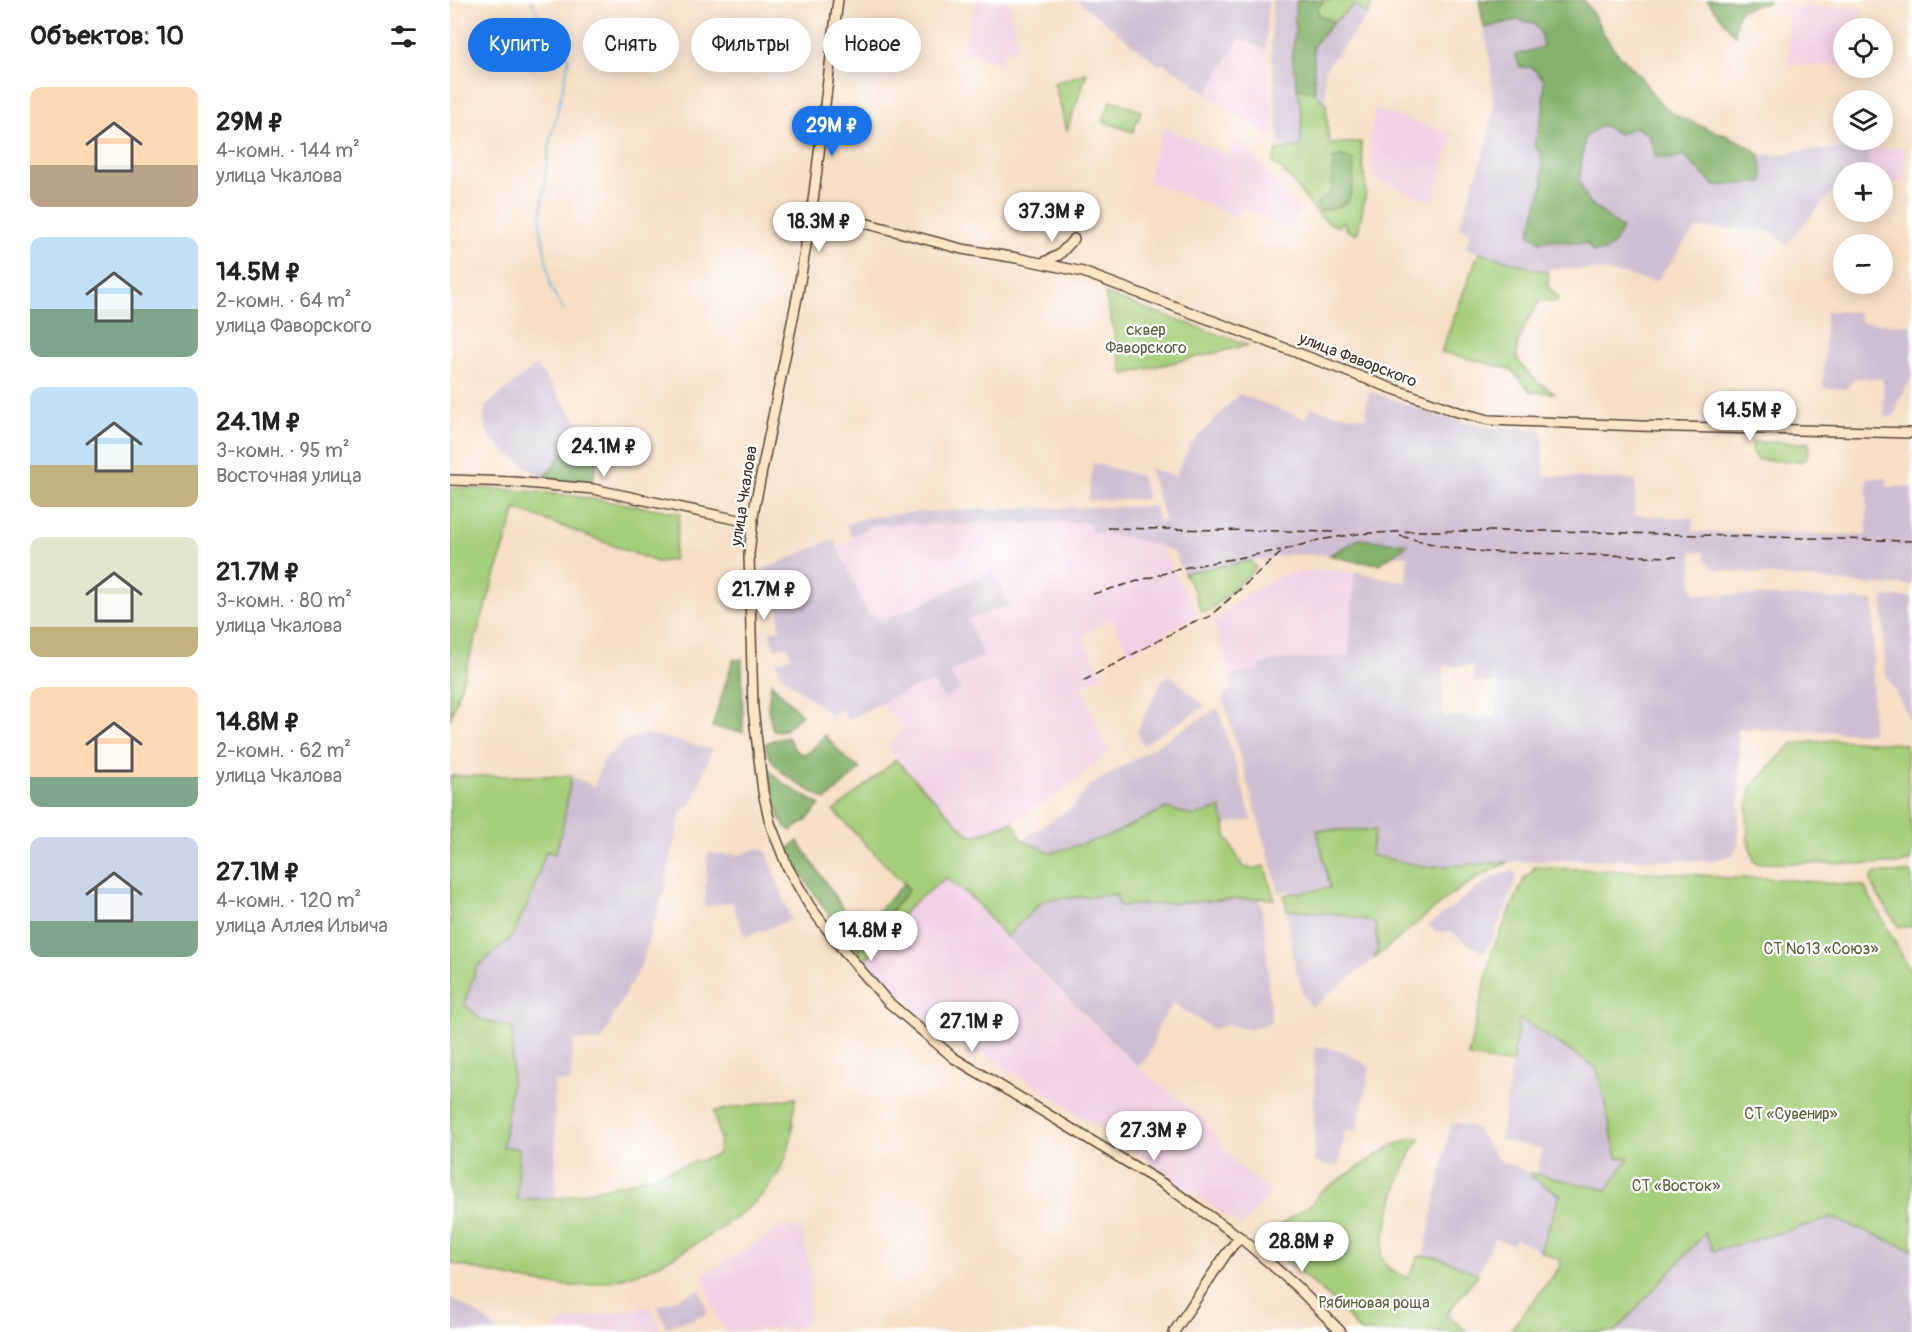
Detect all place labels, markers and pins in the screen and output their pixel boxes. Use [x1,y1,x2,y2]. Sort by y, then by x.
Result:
pin: 29M ₽ [790,106,874,157]
pin: 37.3M ₽ [997,192,1107,243]
pin: 18.3M ₽ [764,202,874,253]
pin: 14.5M ₽ [1695,391,1805,442]
pin: 24.1M ₽ [549,427,659,478]
pin: 21.7M ₽ [709,570,819,621]
pin: 14.8M ₽ [816,911,926,962]
pin: 27.1M ₽ [917,1002,1027,1053]
pin: 27.3M ₽ [1099,1111,1209,1162]
pin: 28.8M ₽ [1247,1222,1357,1273]

